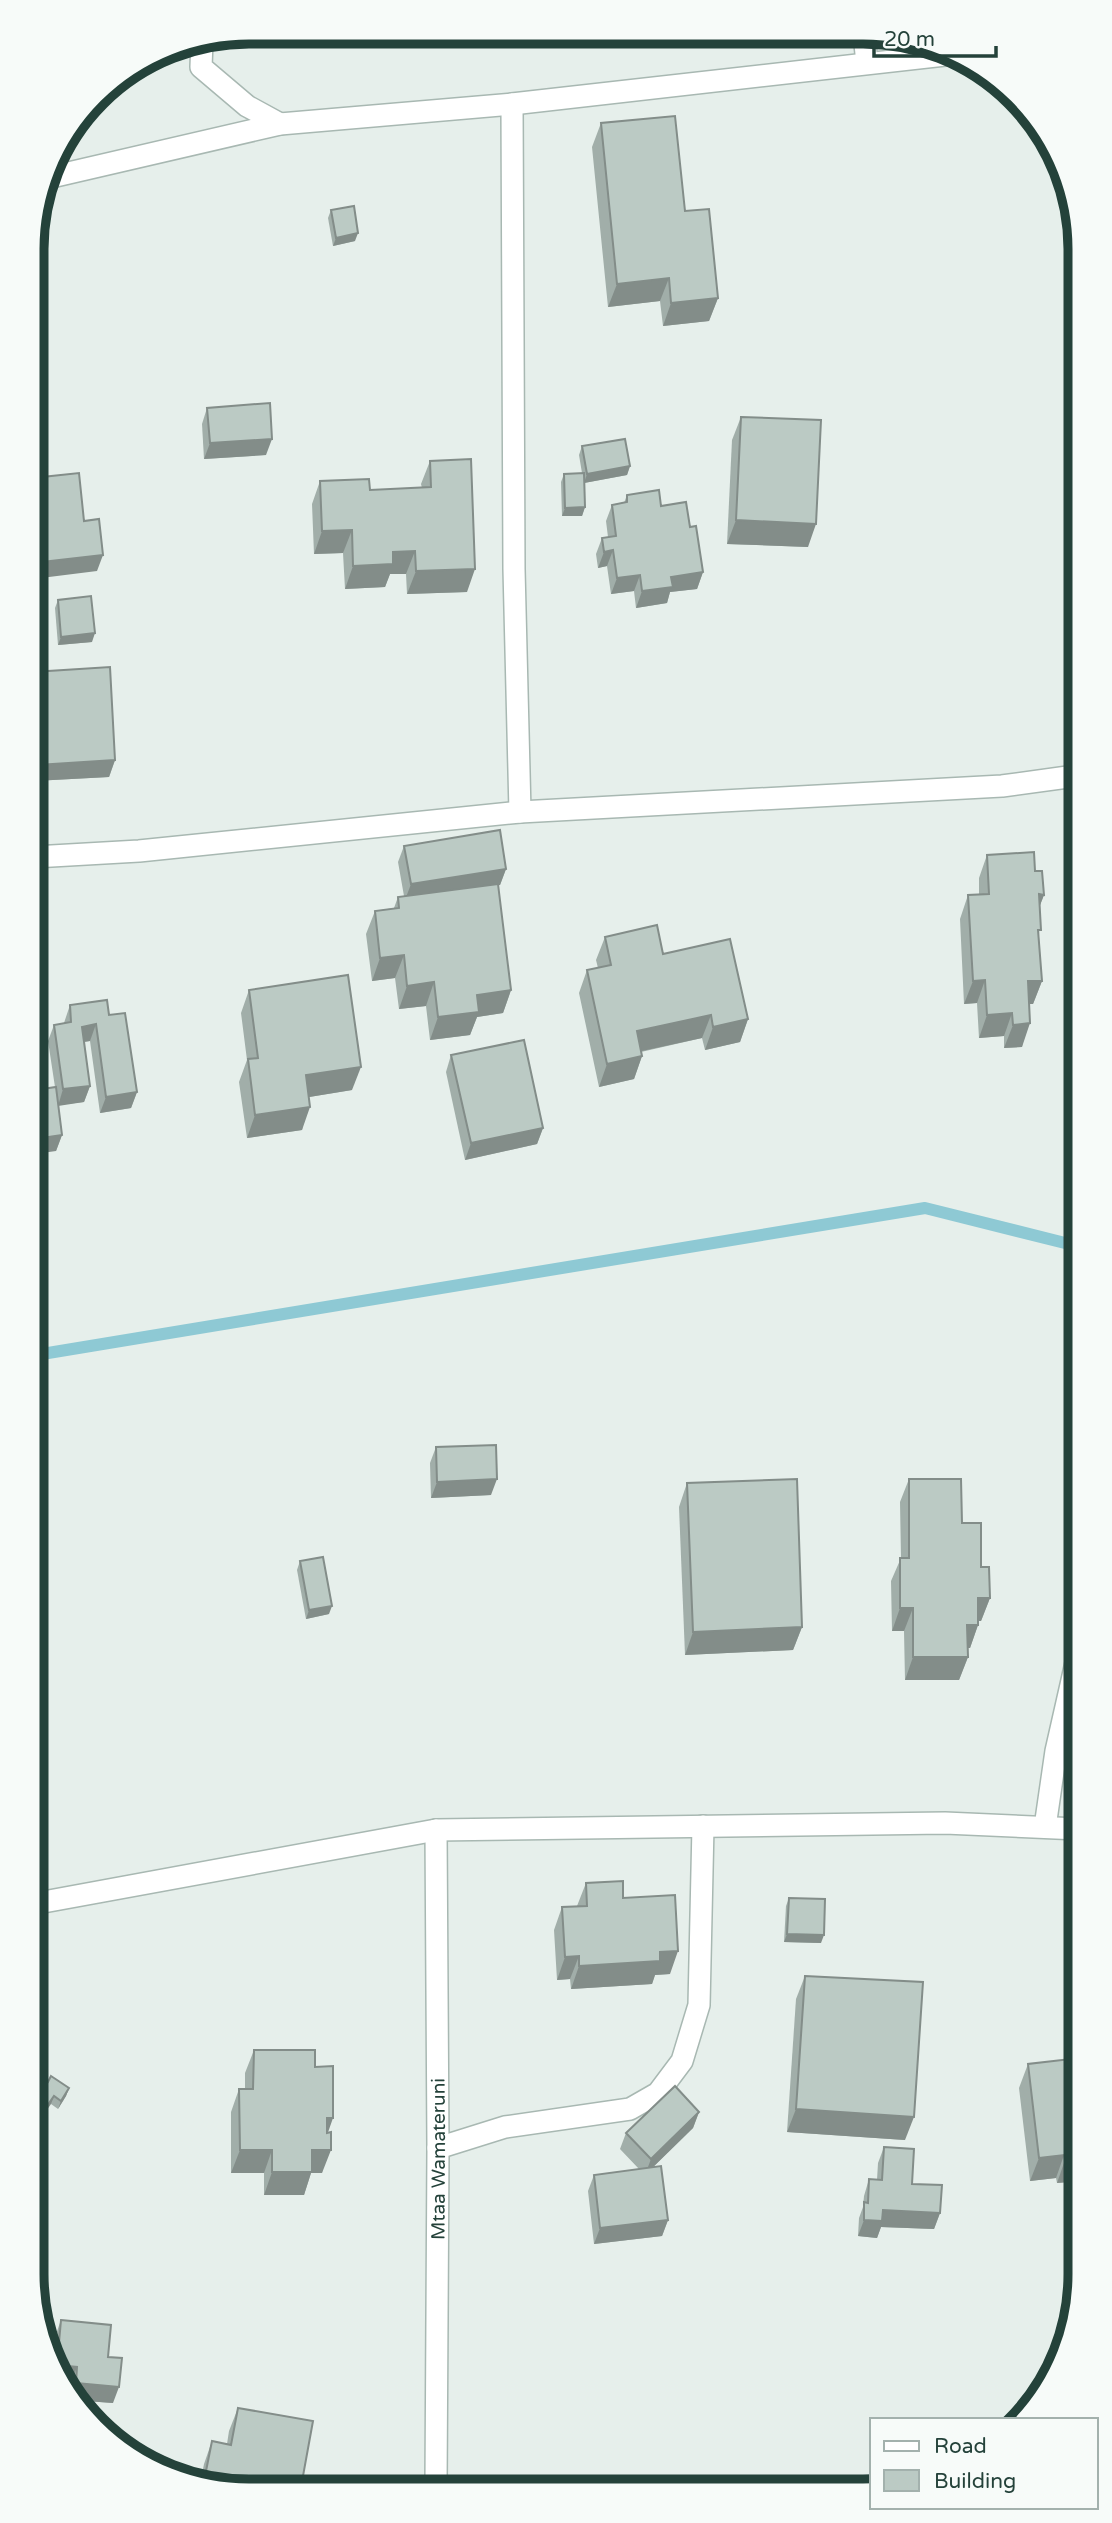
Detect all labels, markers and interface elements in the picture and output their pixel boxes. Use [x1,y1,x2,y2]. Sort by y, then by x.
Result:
scale bar [874,14,996,58]
text: 20 m [884,27,935,52]
street label: Mtaa Wamateruni [427,2078,450,2240]
legend [870,2418,1098,2509]
text: Road [934,2434,987,2459]
text: Building [934,2469,1016,2494]

